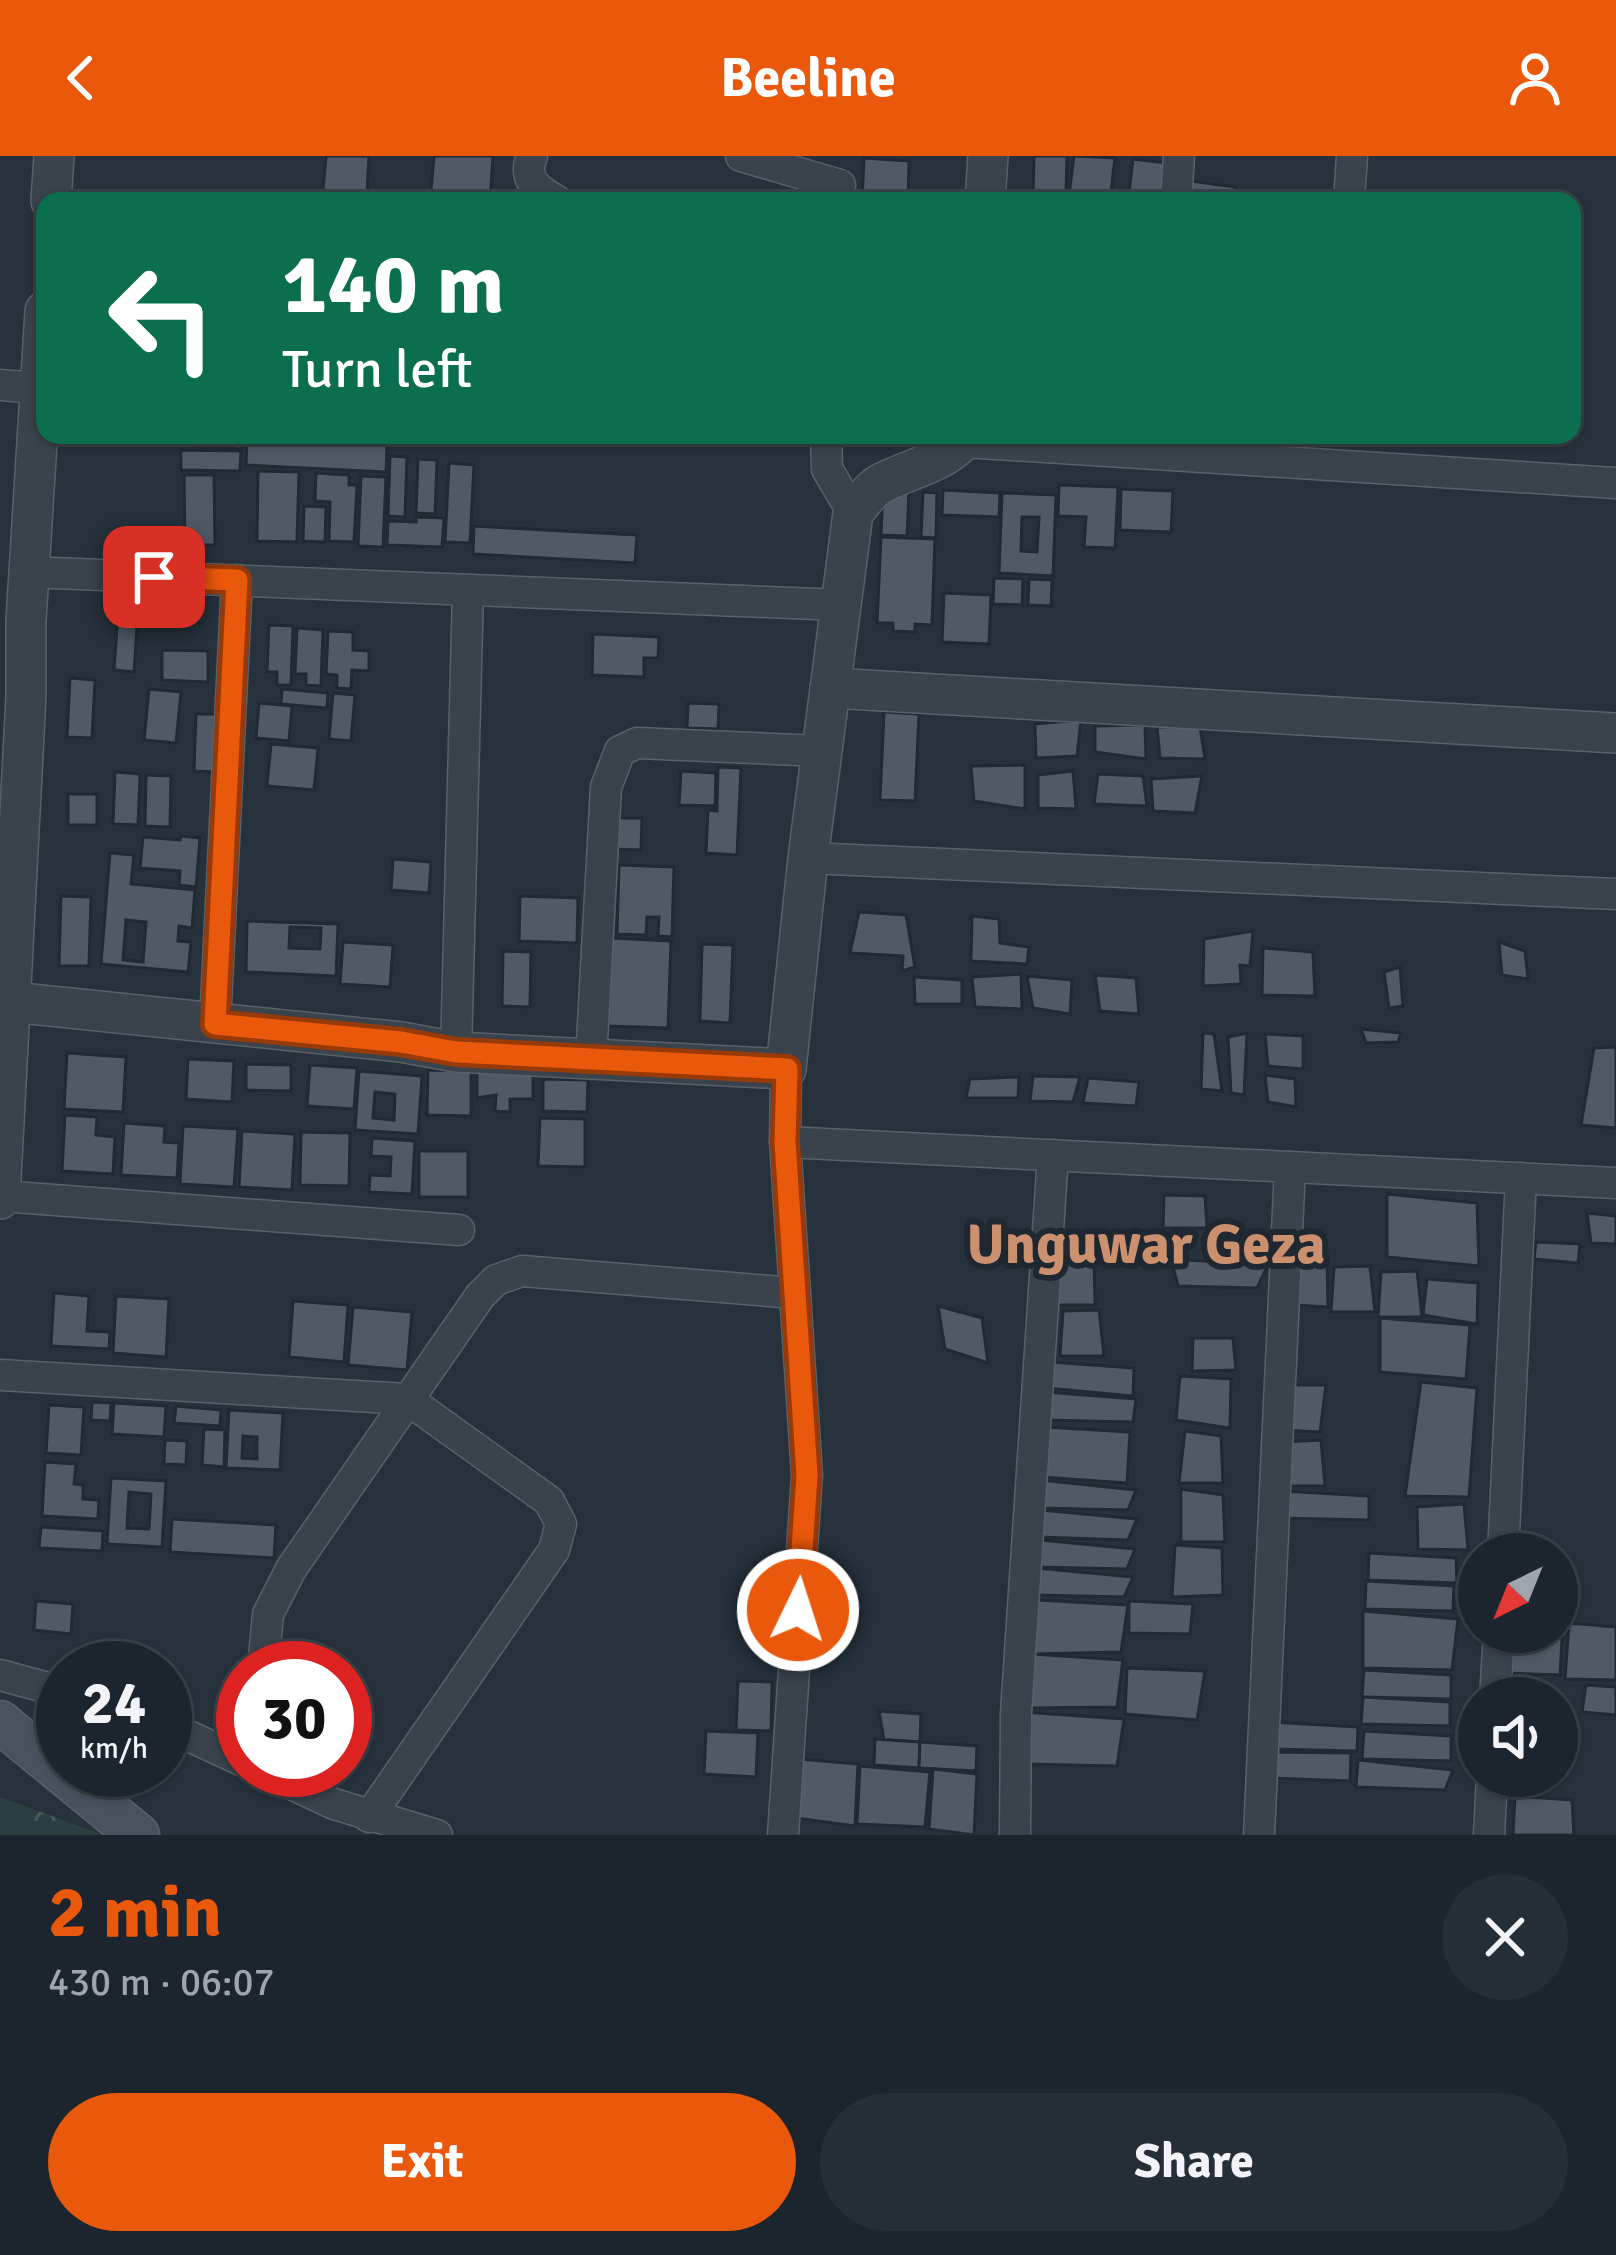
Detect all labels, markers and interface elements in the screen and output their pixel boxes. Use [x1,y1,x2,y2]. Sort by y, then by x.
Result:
icon: back [48,45,114,111]
text: Beeline [720,45,896,112]
icon: person [1502,45,1568,111]
text: 140 m [282,233,504,337]
icon: left [84,240,240,396]
text: Turn left [282,336,472,403]
pin [103,526,205,628]
icon: arrive [121,544,187,610]
district label: Unguwar Geza [966,1209,1326,1280]
north arrow [1458,1533,1578,1653]
map controls [1458,1533,1578,1797]
position arrow [735,1547,861,1673]
speed limit sign: 30 [216,1641,372,1797]
text: 24 [82,1667,146,1741]
button: sound [1458,1677,1578,1797]
text: km/h [80,1730,148,1767]
text: 2 min [48,1868,222,1957]
button: close [1442,1874,1568,2000]
text: 430 m · 06:07 [48,1958,275,2006]
button: Exit [48,2093,796,2231]
button: Share [820,2093,1568,2231]

